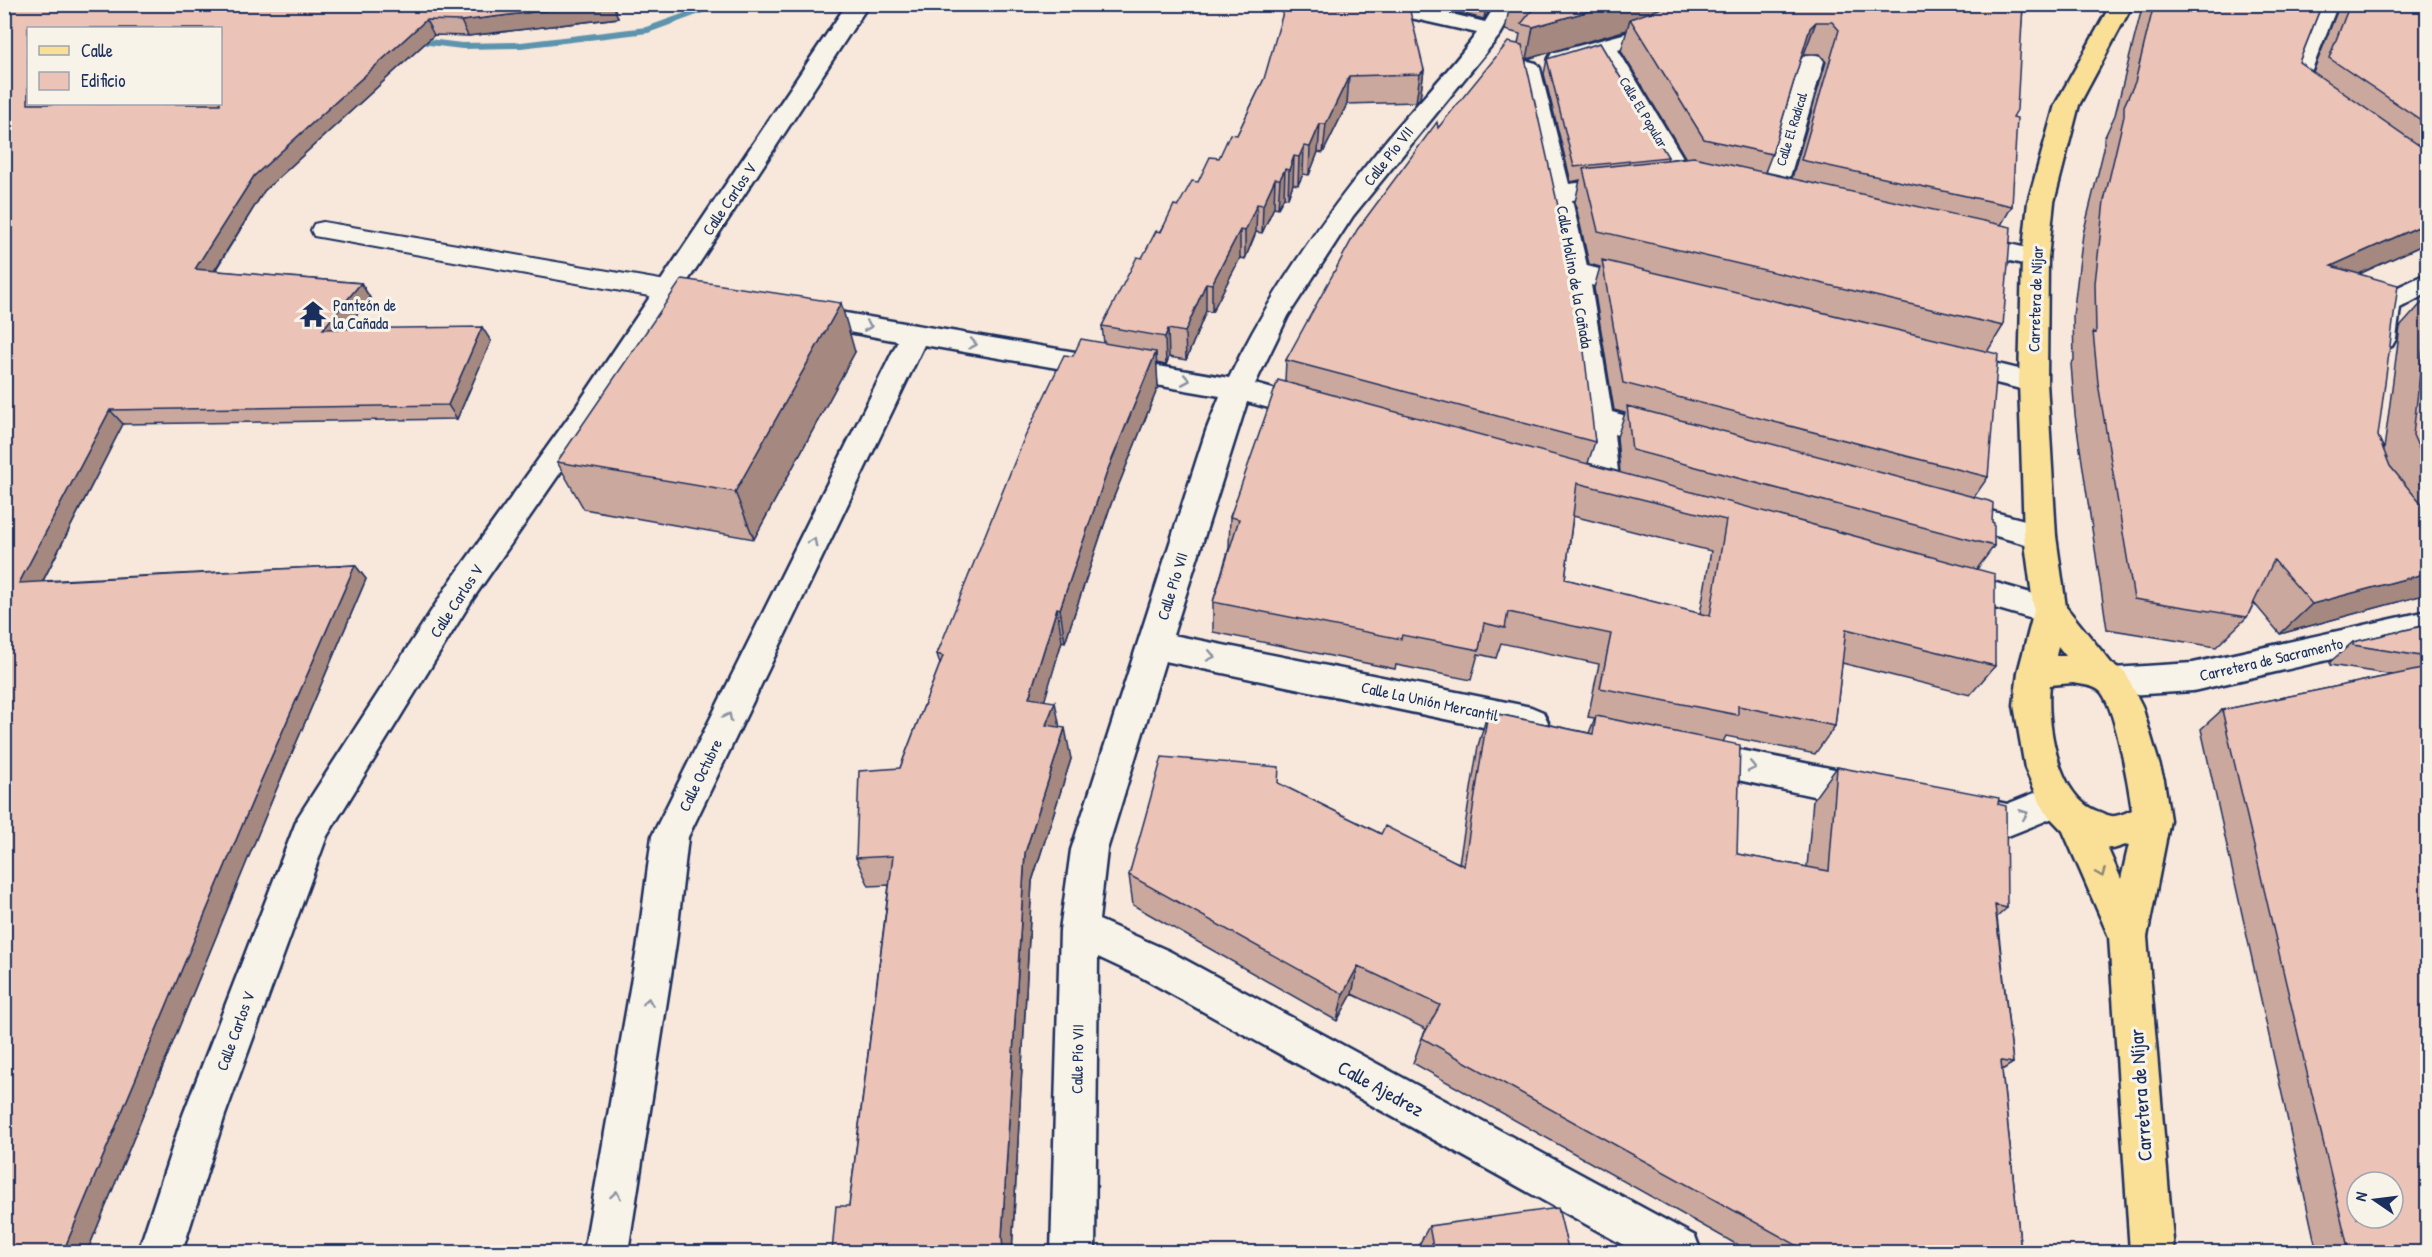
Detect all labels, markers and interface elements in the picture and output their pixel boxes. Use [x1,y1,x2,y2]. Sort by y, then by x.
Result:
legend [27,27,222,105]
text: Calle [81,38,113,63]
text: Edificio [81,68,125,93]
street label: Calle El Popular [1614,73,1673,152]
street label: Calle El Radical [1771,90,1811,168]
street label: Calle Pío VII [1358,122,1418,190]
street label: Calle Carlos V [697,159,761,239]
street label: Calle Molino de la Cañada [1552,204,1598,350]
street label: Carretera de Níjar [2022,246,2048,352]
place label: Panteón de la Cañada [333,294,397,334]
temple icon: Panteón de la Cañada [298,299,328,329]
one-way arrow [863,319,873,332]
one-way arrow [968,338,977,350]
one-way arrow [1181,374,1190,386]
one-way arrow [806,537,818,548]
street label: Calle Pío VII [1151,549,1193,623]
street label: Calle Carlos V [424,560,488,642]
street label: Carretera de Sacramento [2197,632,2345,686]
one-way arrow [1206,649,1216,662]
street label: Calle La Unión Mercantil [1359,676,1501,726]
one-way arrow [720,713,732,724]
street label: Calle Octubre [673,735,727,815]
one-way arrow [1746,760,1756,773]
one-way arrow [2018,809,2029,821]
one-way arrow [2093,867,2105,878]
street label: Calle Carlos V [211,988,259,1074]
one-way arrow [641,998,653,1007]
street label: Calle Pío VII [1065,1024,1089,1094]
street label: Carretera de Níjar [2122,1027,2158,1162]
street label: Calle Ajedrez [1333,1053,1429,1123]
north arrow [2345,1170,2405,1230]
text: N [2349,1189,2372,1203]
one-way arrow [609,1190,622,1200]

